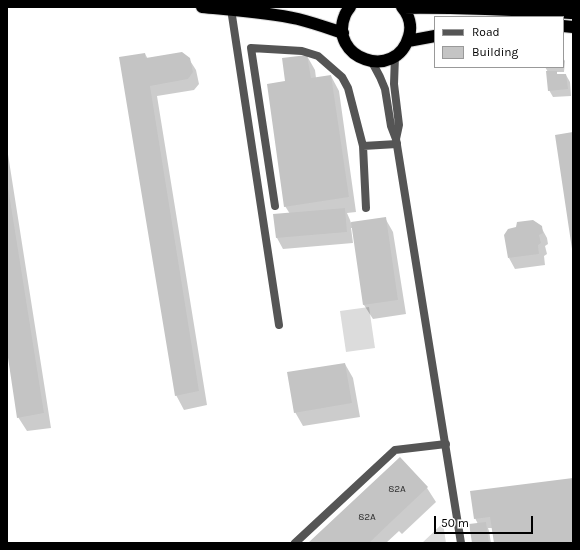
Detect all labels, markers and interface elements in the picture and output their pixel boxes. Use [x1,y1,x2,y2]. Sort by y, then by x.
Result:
legend [434,16,564,68]
text: Road [472,25,500,39]
text: Building [472,45,518,59]
house number: 82A [388,483,406,495]
scale bar [436,508,535,534]
house number: 82A [358,511,376,523]
text: 50 m [441,516,469,530]

